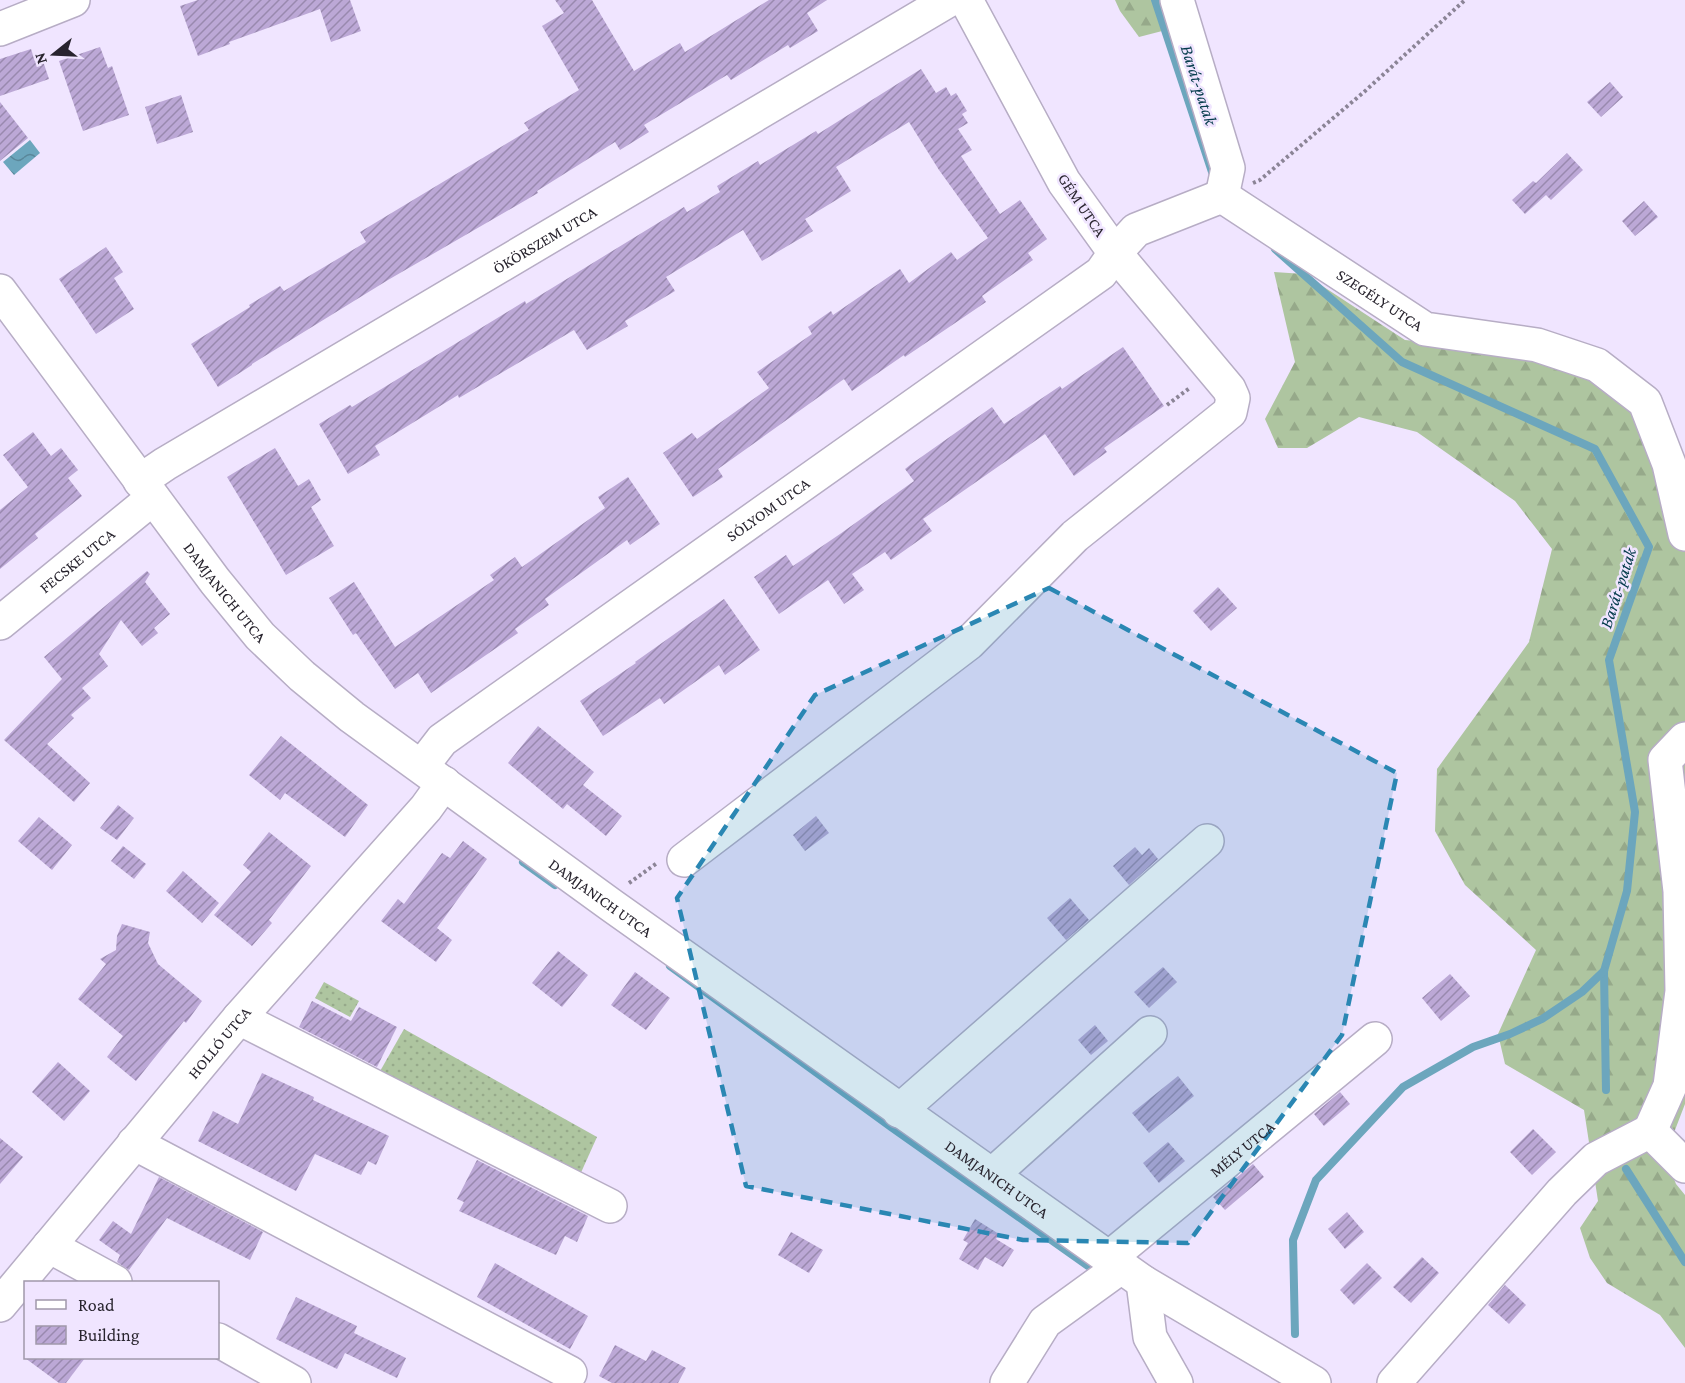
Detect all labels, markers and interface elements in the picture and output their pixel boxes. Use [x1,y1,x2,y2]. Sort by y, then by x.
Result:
north arrow [24,24,84,84]
water label: Barát-patak [1177,42,1222,129]
text: N [30,51,50,66]
street label: GÉM UTCA [1055,170,1110,241]
street label: ÖKÖRSZEM UTCA [490,202,600,277]
street label: SZEGÉLY UTCA [1334,265,1427,334]
street label: SÓLYOM UTCA [723,474,813,544]
street label: FECSKE UTCA [36,524,118,596]
street label: DAMJANICH UTCA [181,539,270,646]
water label: Barát-patak [1596,544,1641,631]
street label: DAMJANICH UTCA [546,855,656,940]
street label: HOLLÓ UTCA [184,1002,254,1081]
street label: MÉLY UTCA [1206,1117,1278,1180]
street label: DAMJANICH UTCA [942,1136,1053,1222]
legend [24,1281,219,1359]
text: Road [78,1295,115,1315]
text: Building [78,1325,140,1345]

